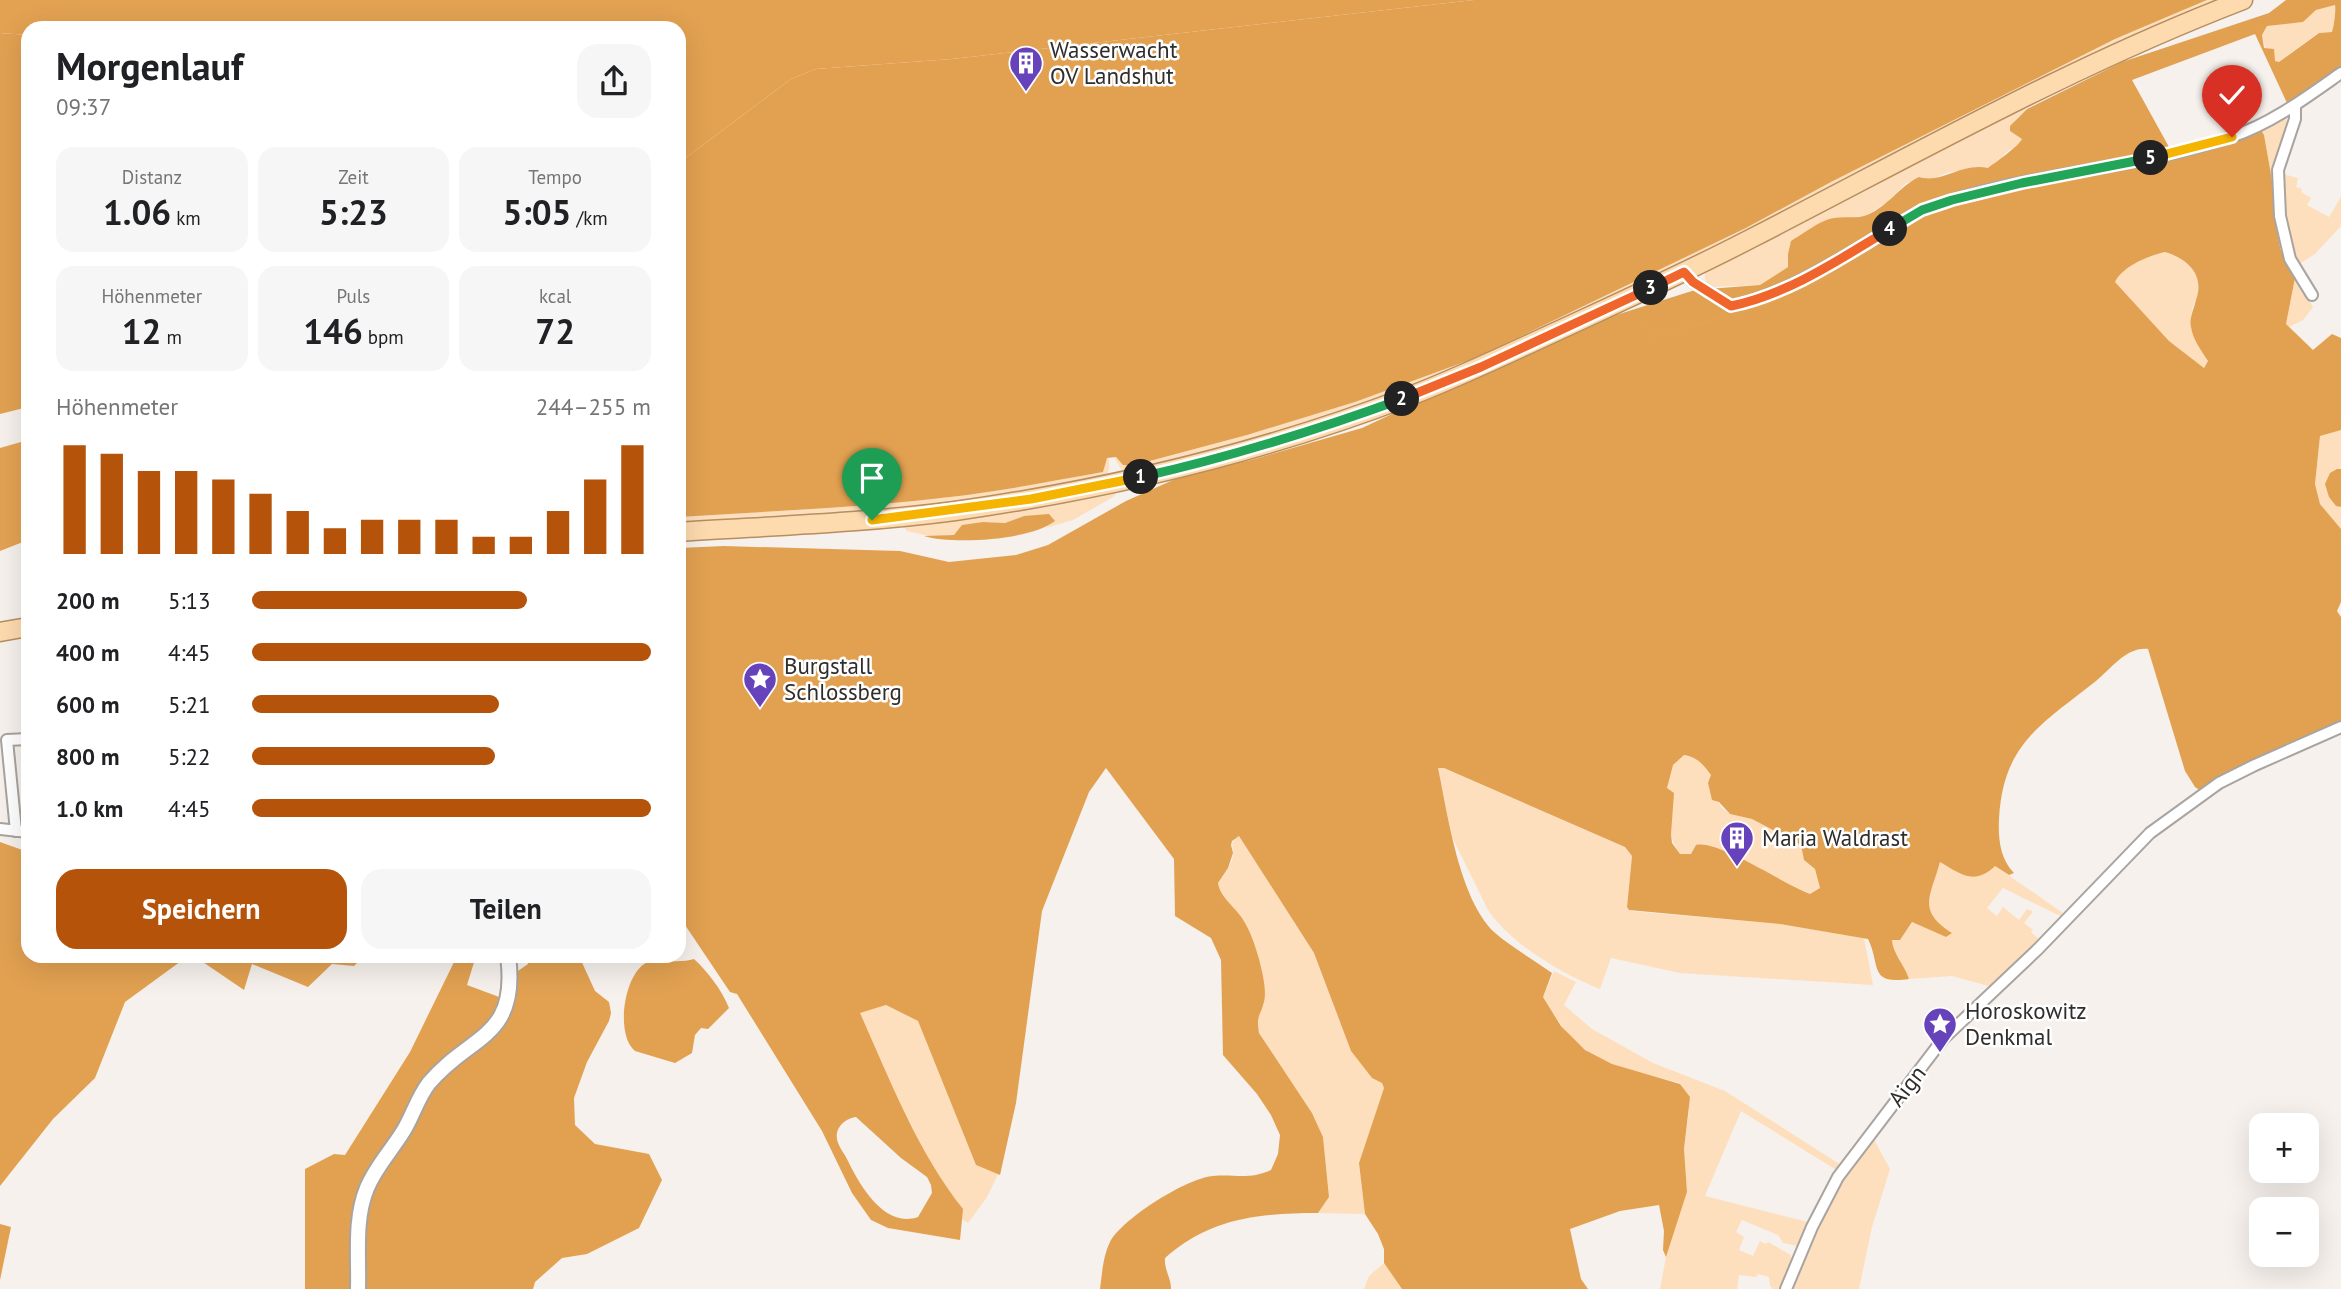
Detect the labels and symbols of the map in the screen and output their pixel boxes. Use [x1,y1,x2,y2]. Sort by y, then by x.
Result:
place label: Wasserwacht OV Landshut [1050,35,1178,90]
building icon: Wasserwacht OV Landshut [1007,44,1045,93]
pin [2202,65,2262,137]
pin: 5 [2134,140,2168,176]
pin: 4 [1872,212,1908,246]
pin: 3 [1634,270,1668,306]
pin: 2 [1384,382,1420,416]
pin [842,448,902,520]
pin: 1 [1124,460,1158,494]
place label: Burgstall Schlossberg [784,651,902,706]
place icon: Burgstall Schlossberg [741,660,779,709]
building icon: Maria Waldrast [1718,819,1756,868]
place label: Maria Waldrast [1762,823,1908,852]
place label: Horoskowitz Denkmal [1965,996,2087,1051]
place icon: Horoskowitz Denkmal [1921,1005,1959,1054]
street label: Aign [1881,1059,1932,1112]

